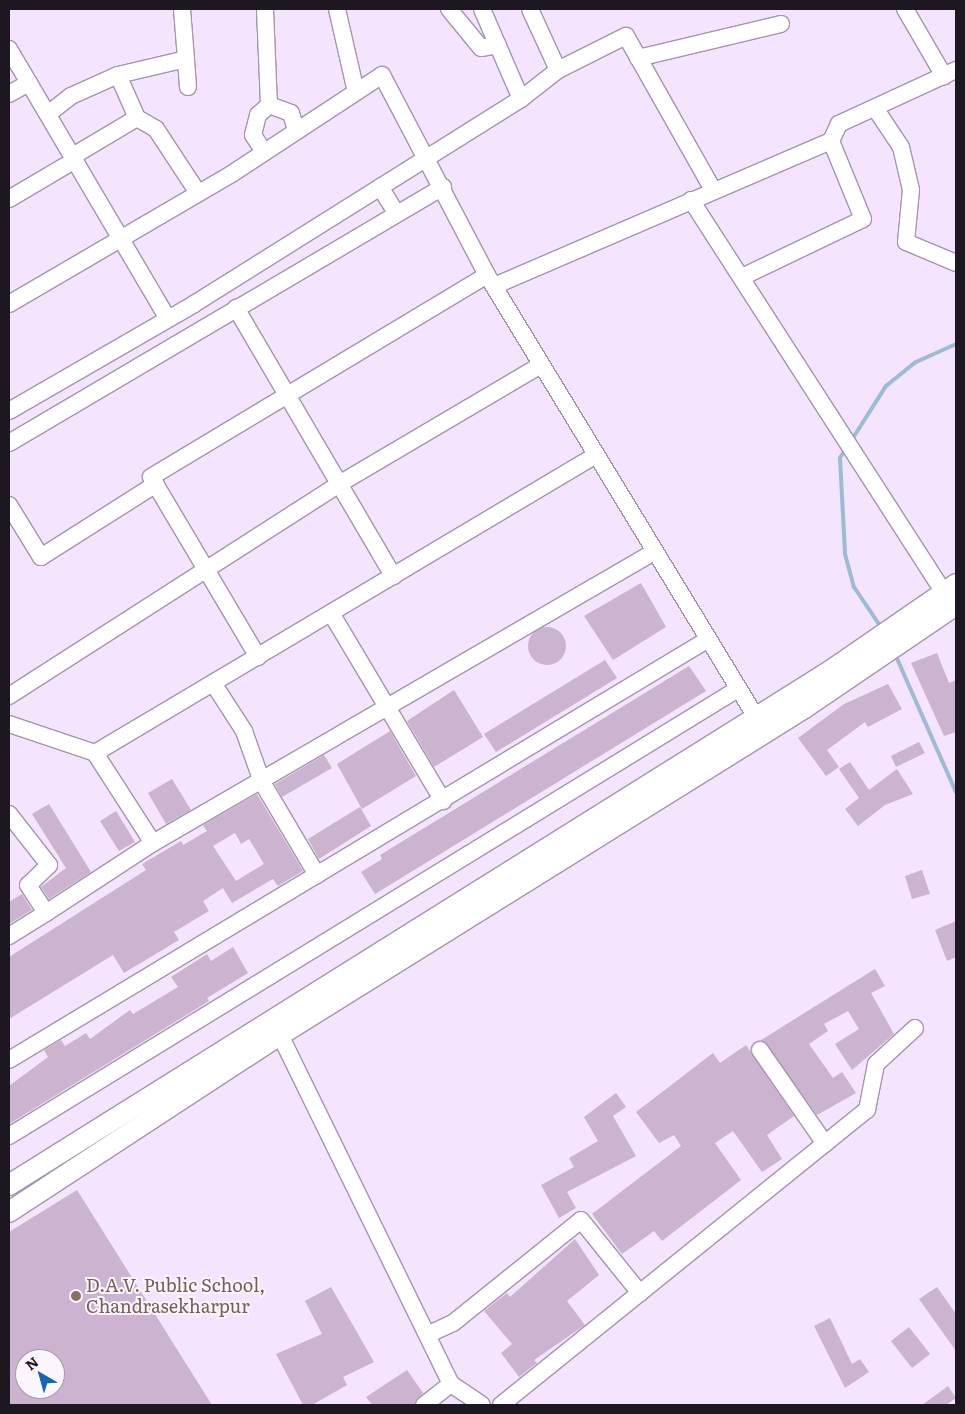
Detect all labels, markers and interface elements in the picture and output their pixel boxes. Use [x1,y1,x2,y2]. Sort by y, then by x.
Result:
place label: D.A.V. Public School, Chandrasekharpur [86,1275,265,1318]
marker: D.A.V. Public School, Chandrasekharpur [70,1290,82,1302]
north arrow [15,1349,65,1399]
text: N [21,1351,42,1374]

